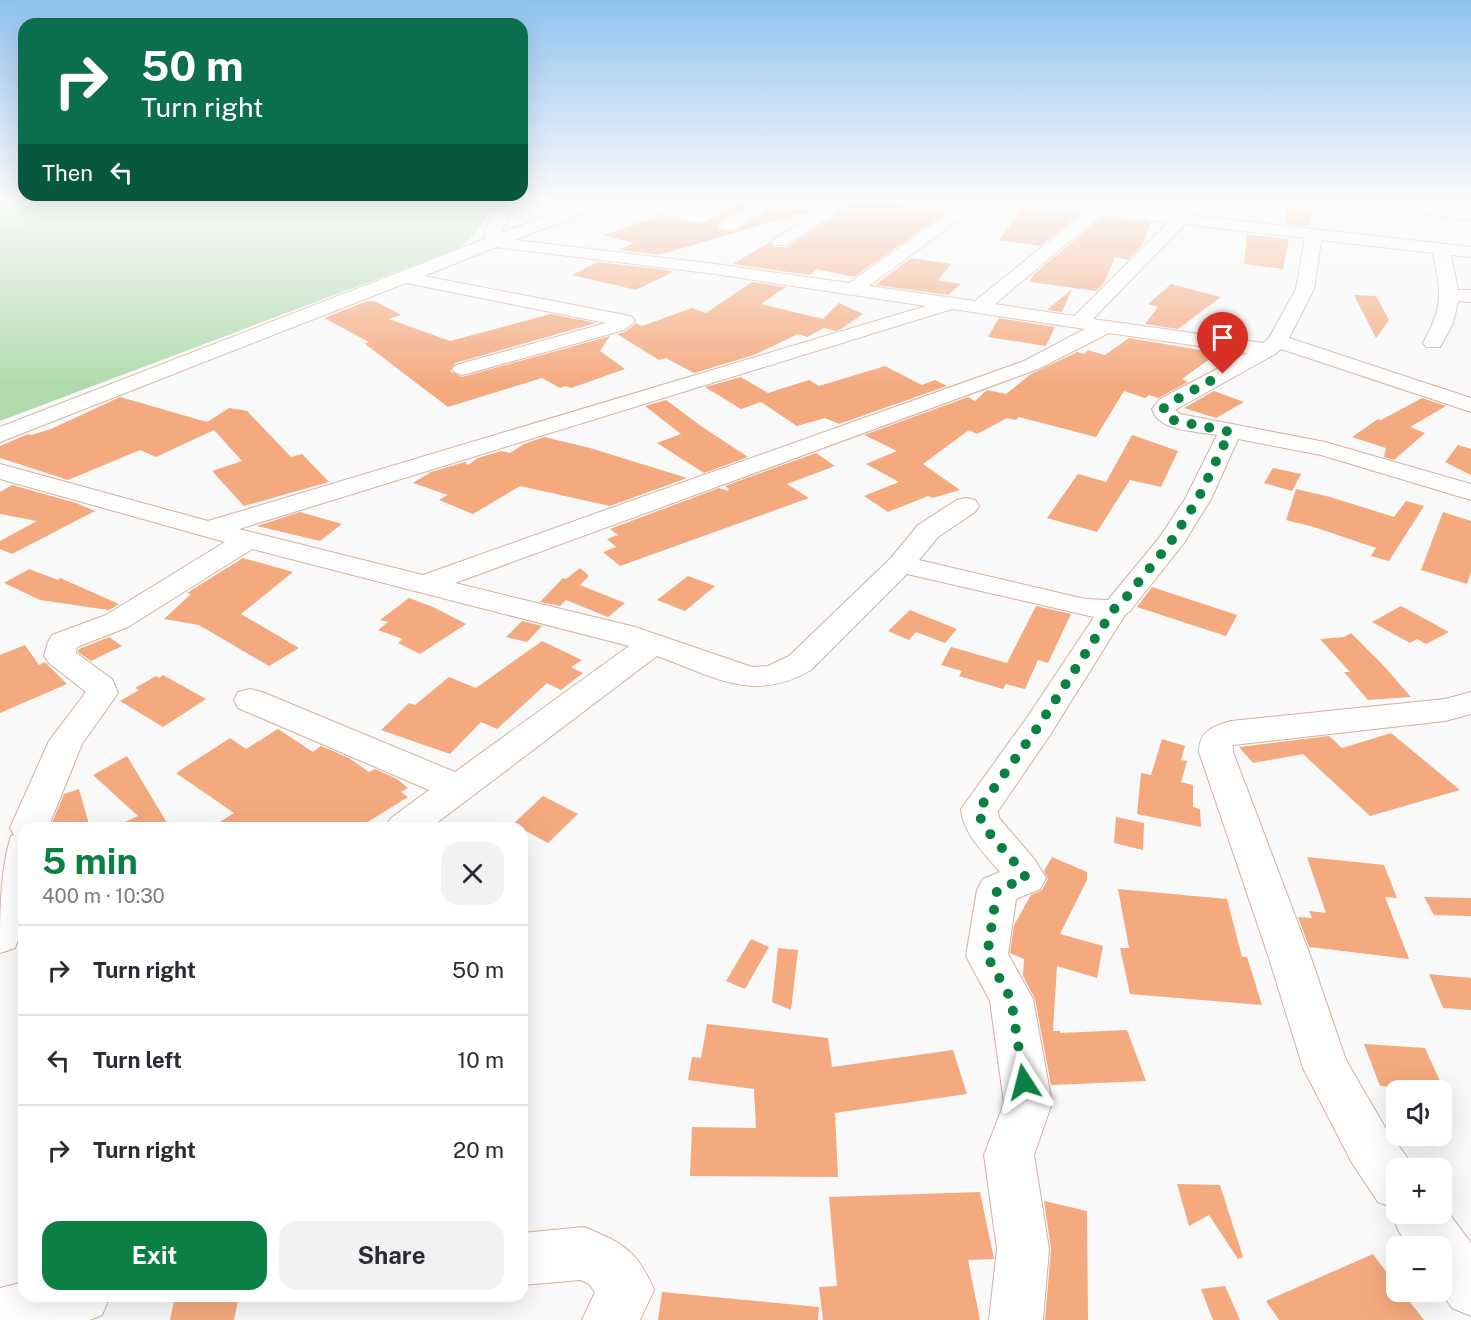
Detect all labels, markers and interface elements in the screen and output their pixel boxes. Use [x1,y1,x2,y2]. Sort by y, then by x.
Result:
text: 50 m [141,41,244,90]
icon: right [42,42,120,120]
text: Turn right [141,91,264,123]
icon: left [105,156,138,189]
text: Then [42,160,93,186]
pin [1197,312,1248,374]
icon: arrive [1206,321,1239,354]
text: 5 min [42,840,138,882]
button: close [441,842,504,905]
text: 400 m · 10:30 [42,884,165,908]
icon: right [42,954,75,987]
text: Turn right [93,957,196,983]
text: 50 m [452,957,504,983]
icon: left [42,1044,75,1077]
text: Turn left [93,1047,182,1073]
text: 10 m [457,1047,504,1073]
position arrow [992,1050,1056,1114]
map controls [1386,1080,1452,1302]
button: sound [1386,1080,1452,1146]
icon: right [42,1134,75,1167]
text: Turn right [93,1137,196,1163]
text: 20 m [453,1137,504,1163]
button: + [1386,1158,1452,1224]
button: Exit [42,1221,267,1290]
button: Share [279,1221,504,1290]
button: − [1386,1236,1452,1302]

